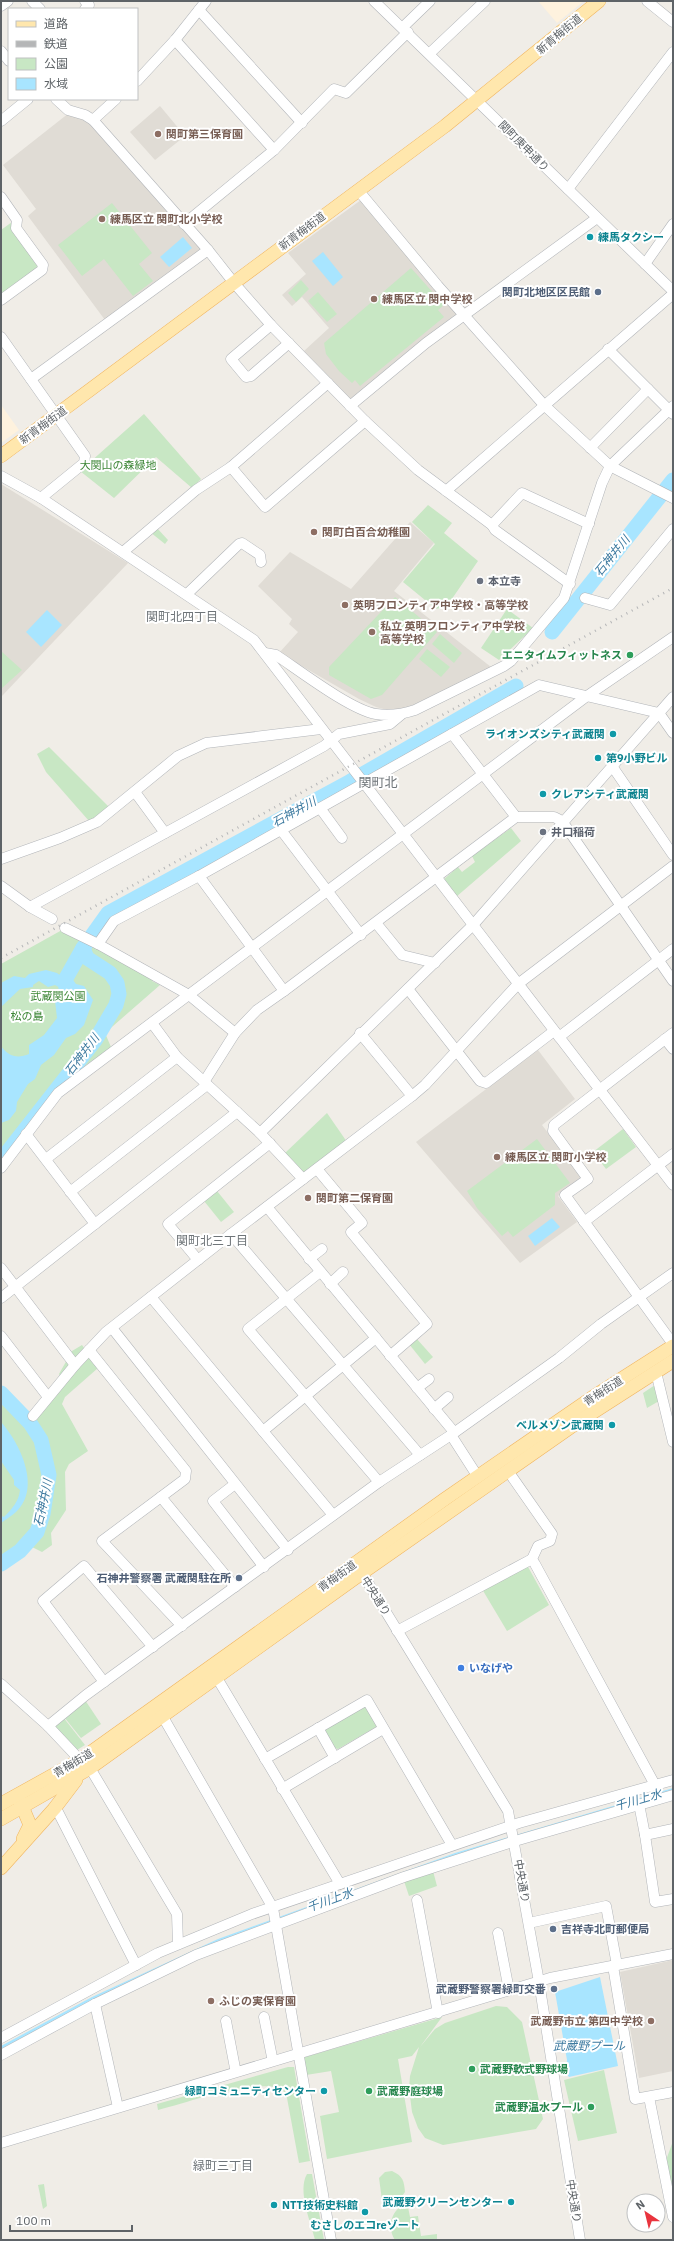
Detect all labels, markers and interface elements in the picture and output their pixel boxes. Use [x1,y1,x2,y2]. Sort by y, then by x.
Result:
legend [8,8,138,100]
street label: 新青梅街道 [533,11,585,57]
text: 道路 [44,16,68,31]
text: 鉄道 [44,36,68,51]
text: 公園 [44,56,68,71]
text: 水域 [44,76,68,91]
street label: 関町庚申通り [496,118,552,174]
place label: 関町第三保育園 [166,127,243,141]
marker: 関町第三保育園 [153,129,163,139]
street label: 新青梅街道 [276,209,328,253]
place label: 練馬区立 関町北小学校 [110,212,223,226]
marker: 練馬区立 関町北小学校 [97,214,107,224]
place label: 練馬タクシー [598,230,664,244]
marker: 練馬タクシー [585,232,595,242]
place label: 関町北地区区民館 [502,285,590,299]
marker: 関町北地区区民館 [593,287,603,297]
place label: 練馬区立 関中学校 [382,292,473,306]
marker: 練馬区立 関中学校 [369,294,379,304]
street label: 新青梅街道 [17,403,69,447]
park label: 大関山の森緑地 [80,458,157,472]
place label: 関町白百合幼稚園 [322,525,410,539]
marker: 関町白百合幼稚園 [309,527,319,537]
water label: 石神井川 [591,531,634,579]
place label: 本立寺 [488,574,521,588]
marker: 本立寺 [475,576,485,586]
place label: 英明フロンティア中学校・高等学校 [353,598,528,612]
marker: 英明フロンティア中学校・高等学校 [340,600,350,610]
district label: 関町北四丁目 [146,609,218,624]
place label: 私立 英明フロンティア中学校 高等学校 [380,619,525,646]
marker: 私立 英明フロンティア中学校 高等学校 [367,627,377,637]
place label: エニタイムフィットネス [502,648,622,662]
marker: エニタイムフィットネス [625,650,635,660]
place label: ライオンズシティ武蔵関 [485,727,605,741]
marker: ライオンズシティ武蔵関 [608,729,618,739]
place label: 第9小野ビル [606,751,668,765]
marker: 第9小野ビル [593,753,603,763]
district label: 関町北 [358,774,398,791]
place label: クレアシティ武蔵関 [551,787,649,801]
marker: クレアシティ武蔵関 [538,789,548,799]
water label: 石神井川 [269,792,320,830]
place label: 井口稲荷 [551,825,595,839]
marker: 井口稲荷 [538,827,548,837]
park label: 武蔵関公園 [31,989,86,1003]
park label: 松の島 [11,1009,44,1023]
water label: 石神井川 [61,1029,103,1078]
place label: 練馬区立 関町小学校 [505,1150,607,1164]
marker: 練馬区立 関町小学校 [492,1152,502,1162]
place label: 関町第二保育園 [316,1191,393,1205]
marker: 関町第二保育園 [303,1193,313,1203]
district label: 関町北三丁目 [176,1233,248,1248]
street label: 青梅街道 [581,1373,625,1409]
place label: ベルメゾン武蔵関 [516,1418,604,1432]
marker: ベルメゾン武蔵関 [607,1420,617,1430]
water label: 石神井川 [30,1476,55,1528]
street label: 青梅街道 [315,1557,359,1595]
place label: 石神井警察署 武蔵関駐在所 [96,1571,231,1585]
marker: 石神井警察署 武蔵関駐在所 [234,1573,244,1583]
street label: 中央通り [358,1574,394,1618]
place label: いなげや [469,1661,513,1675]
marker: いなげや [456,1663,466,1673]
street label: 青梅街道 [51,1746,95,1780]
water label: 千川上水 [613,1785,665,1813]
street label: 中央通り [511,1858,533,1904]
water label: 千川上水 [305,1884,357,1915]
place label: 吉祥寺北町郵便局 [561,1922,649,1936]
marker: 吉祥寺北町郵便局 [548,1924,558,1934]
place label: 武蔵野警察署緑町交番 [436,1982,546,1996]
marker: 武蔵野警察署緑町交番 [549,1984,559,1994]
place label: ふじの実保育園 [219,1994,296,2008]
marker: ふじの実保育園 [206,1996,216,2006]
place label: 武蔵野市立 第四中学校 [530,2014,643,2028]
marker: 武蔵野市立 第四中学校 [646,2016,656,2026]
water label: 武蔵野プール [553,2038,626,2053]
place label: 武蔵野軟式野球場 [480,2062,568,2076]
marker: 武蔵野軟式野球場 [467,2064,477,2074]
place label: 緑町コミュニティセンター [185,2084,316,2098]
place label: 武蔵野庭球場 [377,2084,443,2098]
marker: 緑町コミュニティセンター [319,2086,329,2096]
marker: 武蔵野庭球場 [364,2086,374,2096]
place label: 武蔵野温水プール [495,2100,583,2114]
marker: 武蔵野温水プール [586,2102,596,2112]
district label: 緑町三丁目 [193,2158,253,2173]
street label: 中央通り [564,2178,584,2224]
north arrow [626,2193,666,2233]
place label: 武蔵野クリーンセンター [383,2195,503,2209]
marker: 武蔵野クリーンセンター [506,2197,516,2207]
text: N [633,2197,648,2213]
place label: NTT技術史料館 [282,2198,358,2212]
marker: NTT技術史料館 [269,2200,279,2210]
scale bar [10,2207,132,2233]
marker: むさしのエコreゾート [360,2207,370,2217]
text: 100 m [16,2213,51,2228]
place label: むさしのエコreゾート [310,2218,420,2232]

